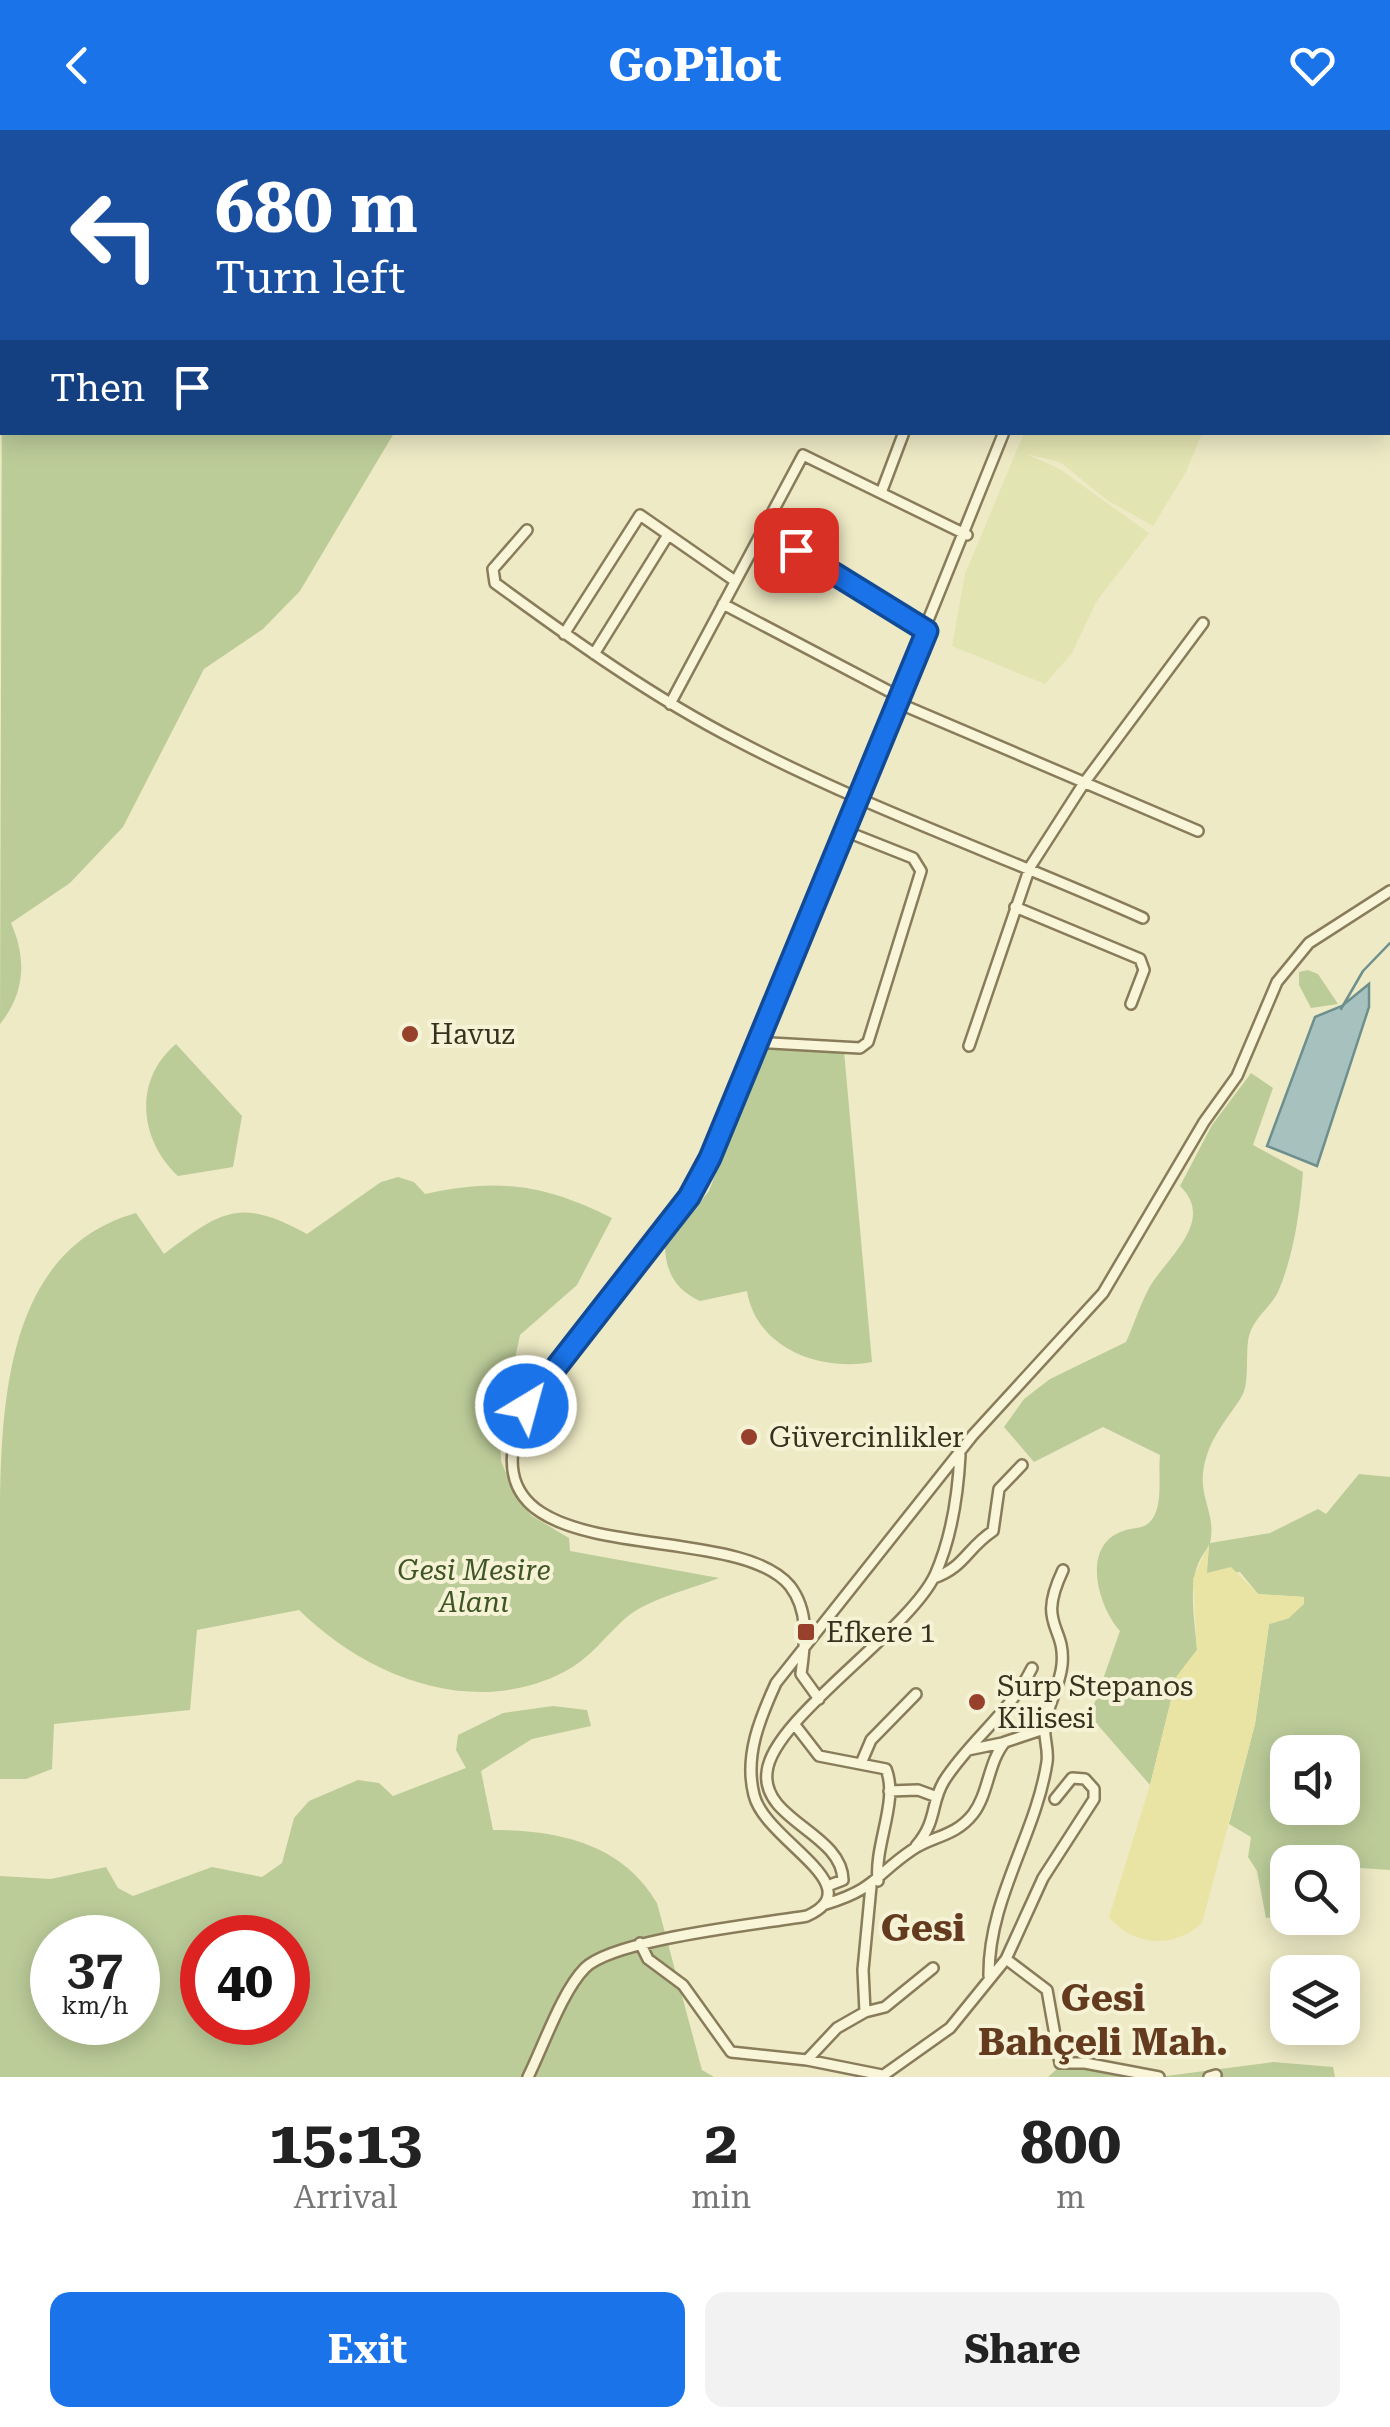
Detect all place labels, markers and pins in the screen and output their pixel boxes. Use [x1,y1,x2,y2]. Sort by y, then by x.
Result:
pin [754,508,839,593]
place label: Havuz [430,1018,515,1051]
marker: Havuz [399,1023,421,1045]
place label: Güvercinlikler [769,1421,964,1454]
marker: Güvercinlikler [738,1426,760,1448]
place label: Efkere 1 [826,1616,935,1649]
marker: Efkere 1 [795,1621,817,1643]
place label: Surp Stepanos Kilisesi [997,1670,1193,1735]
marker: Surp Stepanos Kilisesi [966,1691,988,1713]

